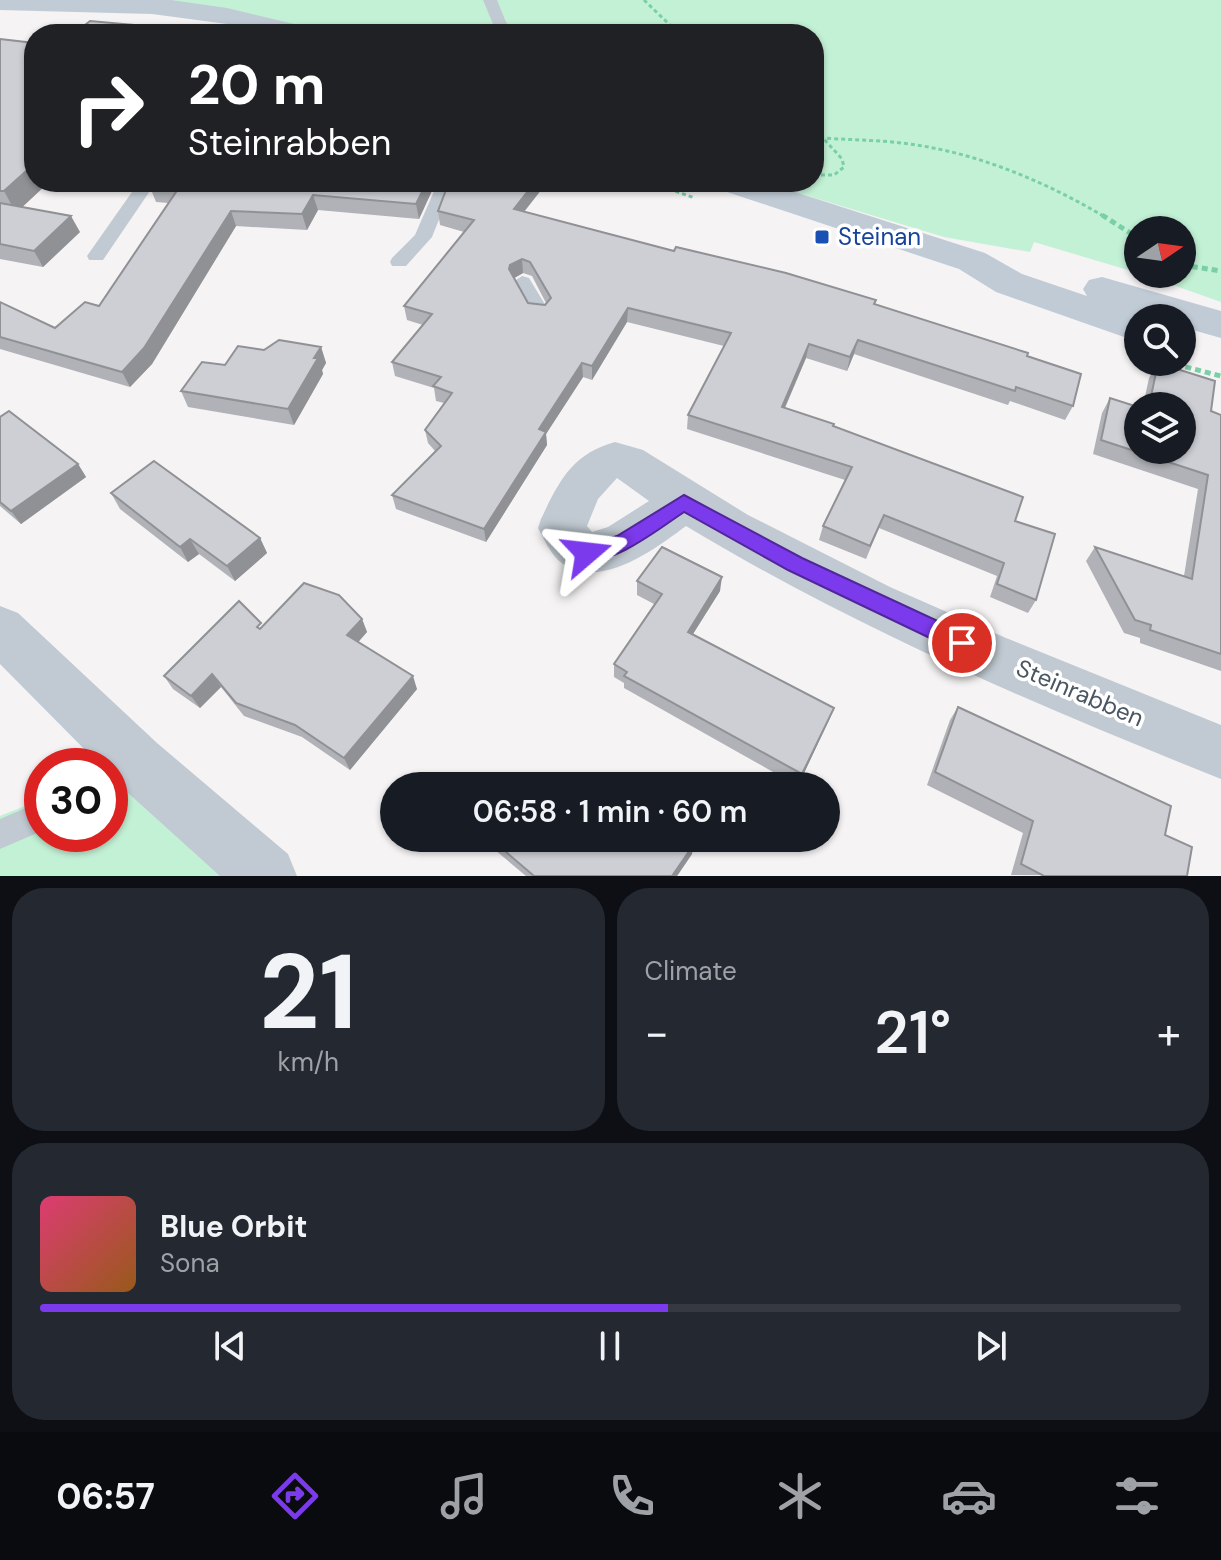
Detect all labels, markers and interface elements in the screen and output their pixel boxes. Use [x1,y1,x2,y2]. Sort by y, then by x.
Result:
text: 20 m [188,48,325,121]
icon: right [56,56,160,160]
text: Steinrabben [188,119,391,166]
north arrow [1124,216,1196,288]
map controls [1124,216,1196,464]
place label: Steinan [838,221,921,252]
marker: Steinan [813,228,831,246]
button: search [1124,304,1196,376]
button: layers [1124,392,1196,464]
position arrow [545,511,629,595]
pin [928,609,996,677]
icon: arrive [940,621,984,665]
street label: Steinrabben [1012,652,1149,733]
speed limit sign: 30 [24,748,128,852]
text: 06:58 · 1 min · 60 m [473,792,747,831]
text: 21 [259,925,357,1060]
text: Climate [645,954,737,988]
text: 21° [874,993,951,1072]
text: − [645,1004,669,1062]
text: + [1157,1004,1181,1062]
text: km/h [278,1045,339,1079]
text: Blue Orbit [160,1207,307,1246]
text: Sona [160,1246,220,1280]
icon: previous [208,1324,252,1368]
icon: pause [588,1324,632,1368]
icon: next [969,1324,1013,1368]
icon: directions [267,1468,323,1524]
icon: music [436,1468,492,1524]
icon: phone [604,1468,660,1524]
icon: climate [772,1468,828,1524]
icon: car [941,1468,997,1524]
icon: filters [1109,1468,1165,1524]
text: 06:57 [56,1473,155,1520]

